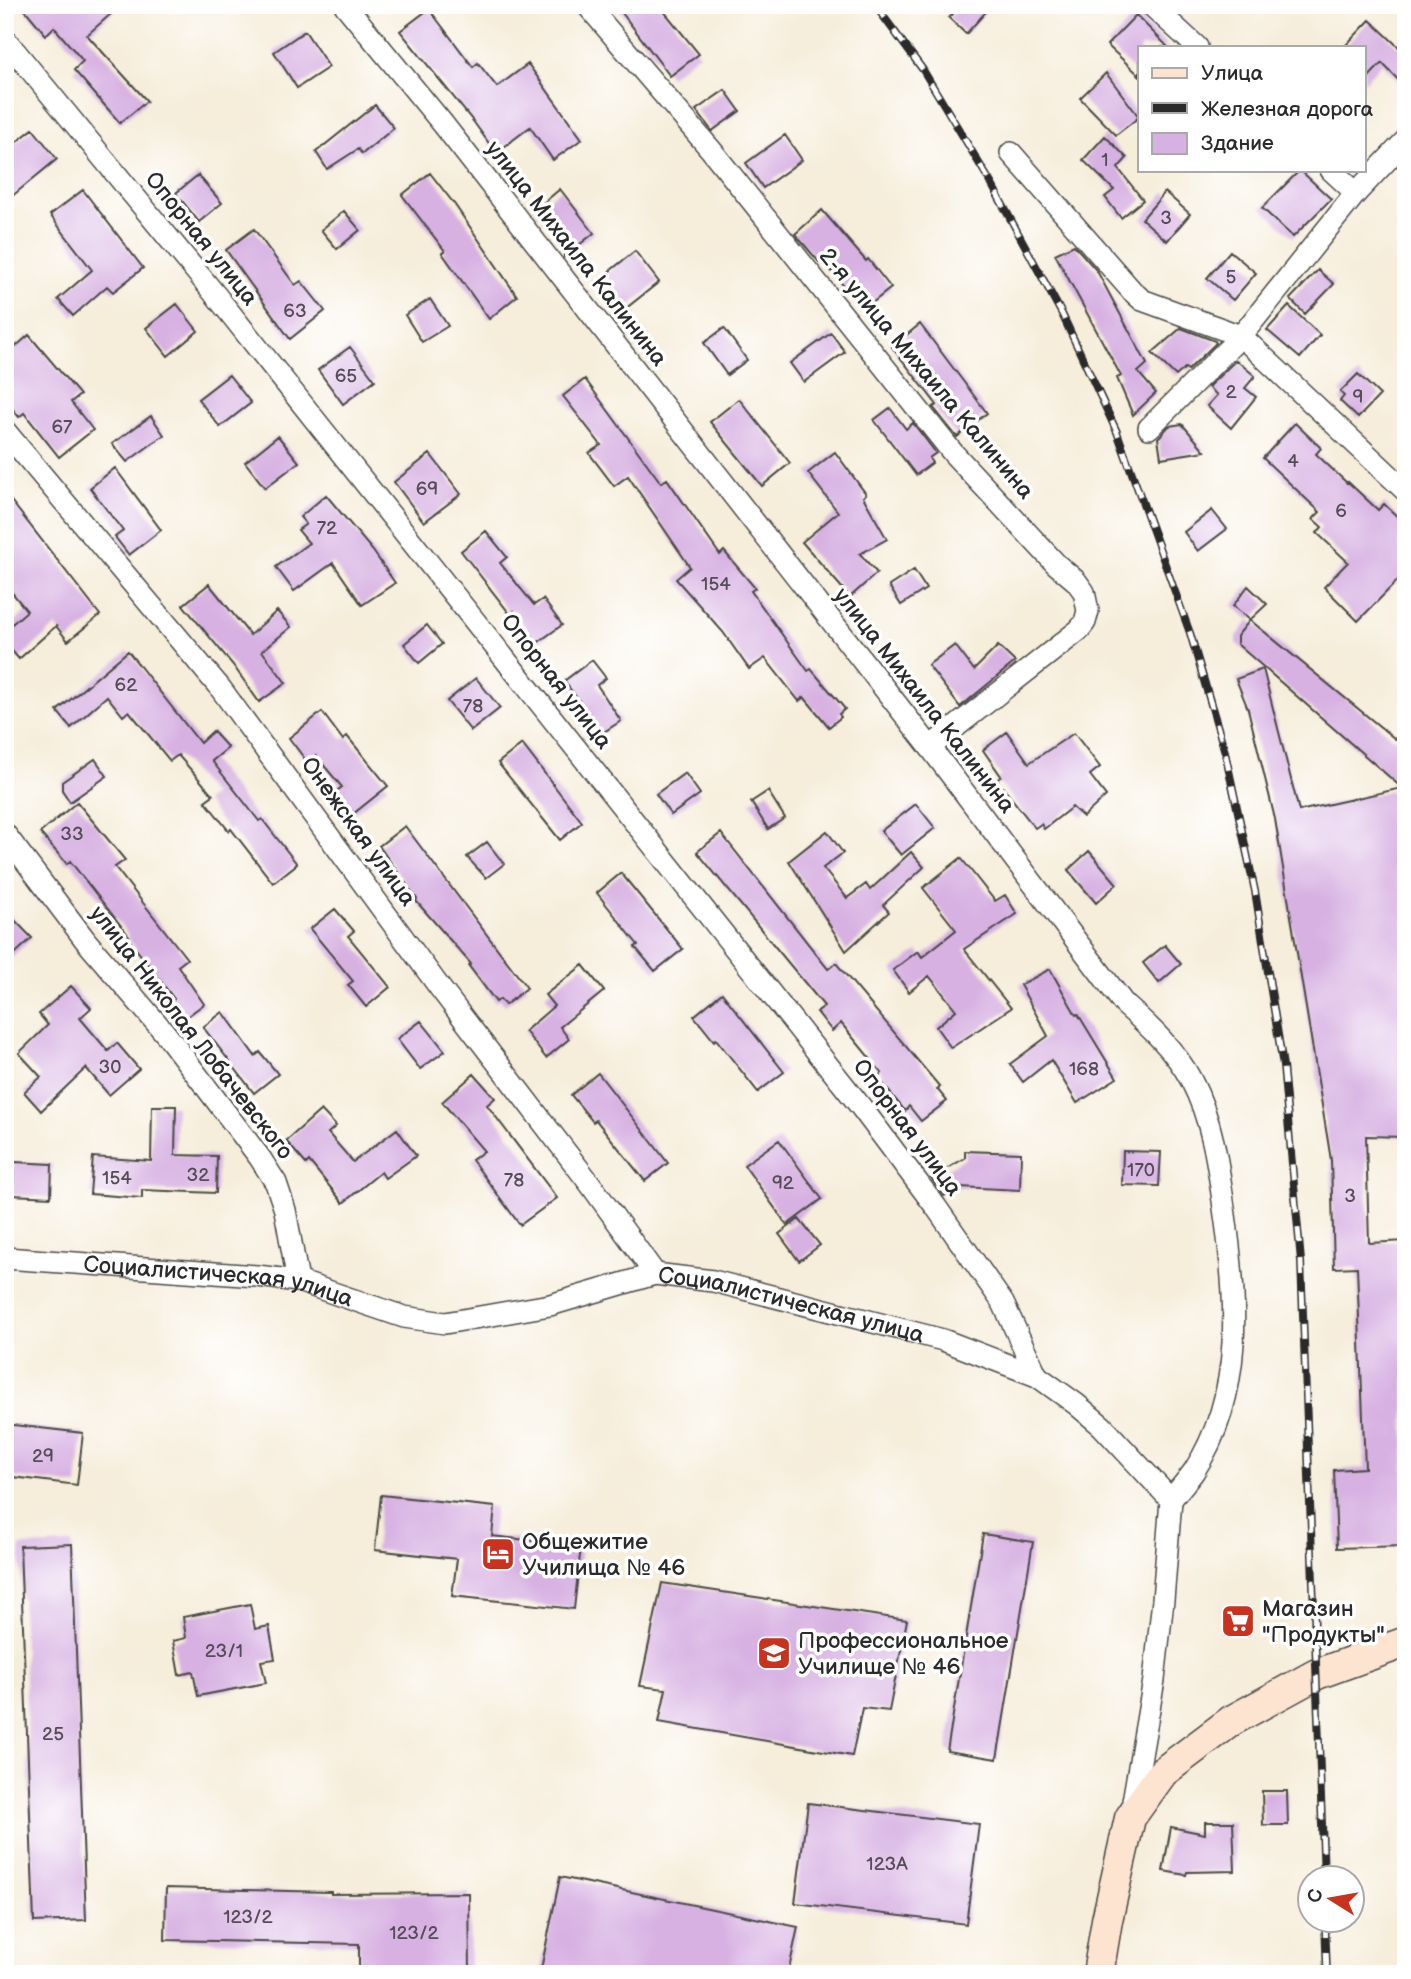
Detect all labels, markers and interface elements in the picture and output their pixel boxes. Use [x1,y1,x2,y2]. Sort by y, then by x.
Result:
legend [1138,46,1366,172]
text: Улица [1201,61,1264,86]
text: Железная дорога [1201,97,1374,122]
text: Здание [1201,131,1274,156]
street label: улица Михаила Калинина [480,135,673,372]
house number: 1 [1101,149,1109,172]
street label: Опорная улица [139,166,264,312]
house number: 3 [1160,207,1172,230]
street label: 2-я улица Михаила Калинина [813,242,1040,505]
house number: 5 [1226,266,1237,289]
house number: 63 [283,300,307,323]
house number: 65 [335,365,357,388]
house number: 2 [1225,381,1237,404]
house number: 9 [1353,386,1363,409]
house number: 67 [52,416,73,439]
house number: 4 [1287,450,1299,473]
house number: 69 [416,478,438,501]
house number: 6 [1335,500,1347,523]
house number: 72 [317,517,338,540]
house number: 154 [701,573,731,596]
street label: улица Михаила Калинина [828,582,1021,819]
street label: Опорная улица [495,608,618,755]
house number: 62 [115,674,138,697]
house number: 78 [463,695,483,718]
street label: Онежская улица [295,752,422,912]
house number: 33 [60,823,84,846]
street label: улица Николая Лобачевского [83,900,299,1165]
street label: Опорная улица [847,1054,968,1202]
house number: 30 [99,1056,121,1079]
house number: 168 [1069,1058,1099,1081]
house number: 170 [1127,1159,1155,1182]
house number: 32 [187,1164,210,1187]
house number: 154 [102,1167,132,1190]
house number: 78 [504,1169,524,1192]
house number: 92 [772,1172,795,1195]
house number: 3 [1344,1185,1356,1208]
street label: Социалистическая улица [82,1251,357,1314]
street label: Социалистическая улица [657,1262,927,1350]
house number: 29 [32,1445,54,1468]
place label: Общежитие Училища № 46 [522,1528,685,1582]
hotel icon: Общежитие Училища № 46 [479,1535,517,1573]
place label: Магазин "Продукты" [1262,1595,1385,1649]
supermarket icon: Магазин "Продукты" [1219,1602,1257,1640]
place label: Профессиональное Училище № 46 [798,1627,1009,1681]
school or university icon: Профессиональное Училище № 46 [755,1634,793,1672]
house number: 23/1 [205,1640,243,1663]
house number: 25 [42,1723,64,1746]
house number: 123А [866,1853,908,1876]
north arrow [1296,1864,1366,1934]
text: С [1303,1887,1328,1905]
house number: 123/2 [223,1906,274,1929]
house number: 123/2 [389,1922,440,1945]

